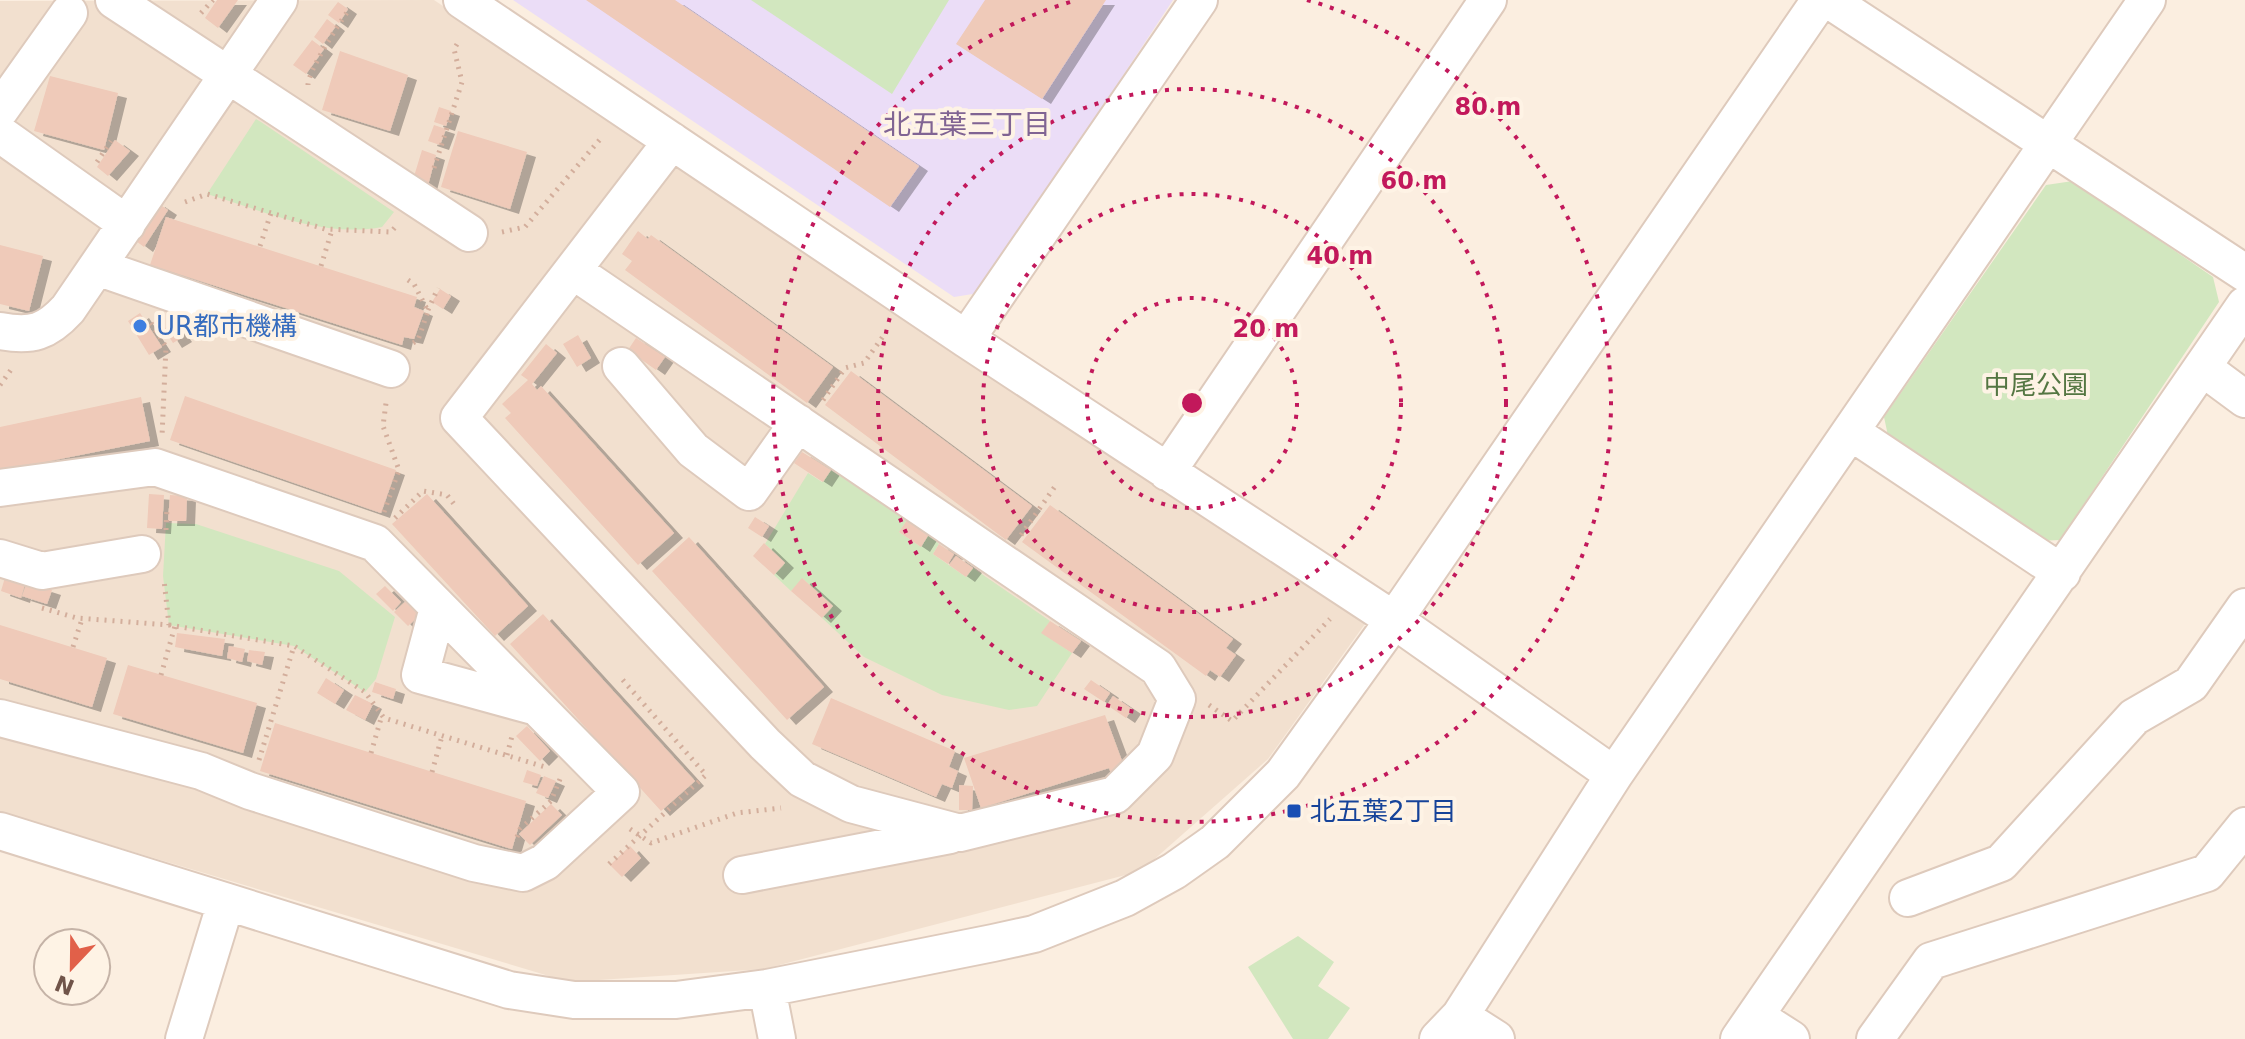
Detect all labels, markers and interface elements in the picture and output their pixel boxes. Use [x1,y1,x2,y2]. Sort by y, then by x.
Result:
text: 80 m [1455,93,1521,121]
district label: 北五葉三丁目 [883,108,1051,141]
text: 60 m [1381,167,1447,195]
text: 40 m [1307,242,1373,270]
place label: UR都市機構 [156,311,297,341]
text: 20 m [1233,315,1299,343]
marker: UR都市機構 [131,317,149,335]
park label: 中尾公園 [1984,370,2088,400]
centre of rings [1178,389,1206,417]
place label: 北五葉2丁目 [1310,796,1457,826]
marker: 北五葉2丁目 [1285,802,1303,820]
north arrow [32,927,112,1007]
text: N [51,970,78,1000]

